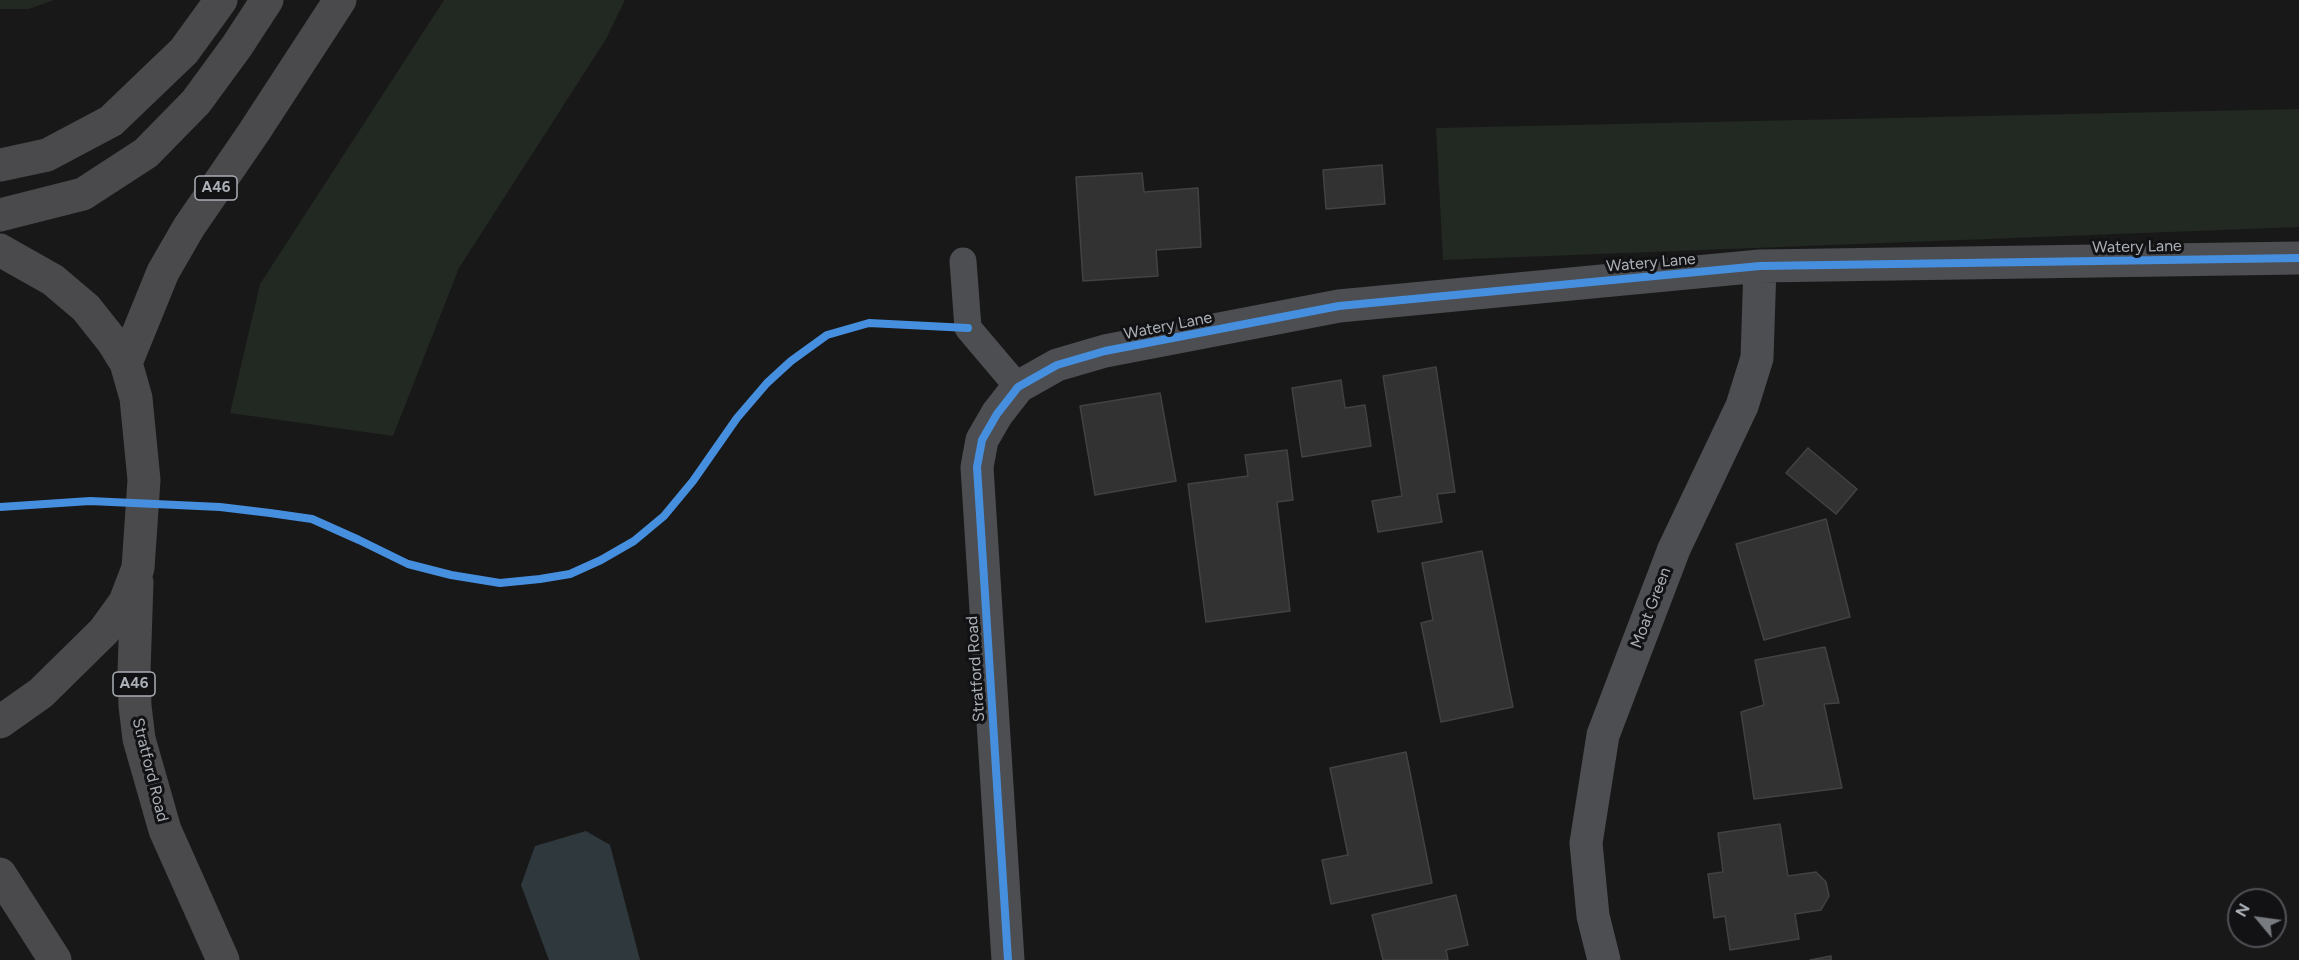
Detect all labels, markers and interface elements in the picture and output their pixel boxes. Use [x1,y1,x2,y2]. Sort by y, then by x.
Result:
road number: A46 [195,176,237,200]
street label: Watery Lane [2092,237,2182,257]
street label: Watery Lane [1606,250,1696,276]
street label: Watery Lane [1122,308,1214,344]
street label: Moat Green [1627,565,1675,651]
street label: Stratford Road [963,615,989,723]
road number: A46 [113,672,155,696]
street label: Stratford Road [128,716,172,824]
north arrow [2227,888,2287,948]
text: N [2231,900,2254,920]

